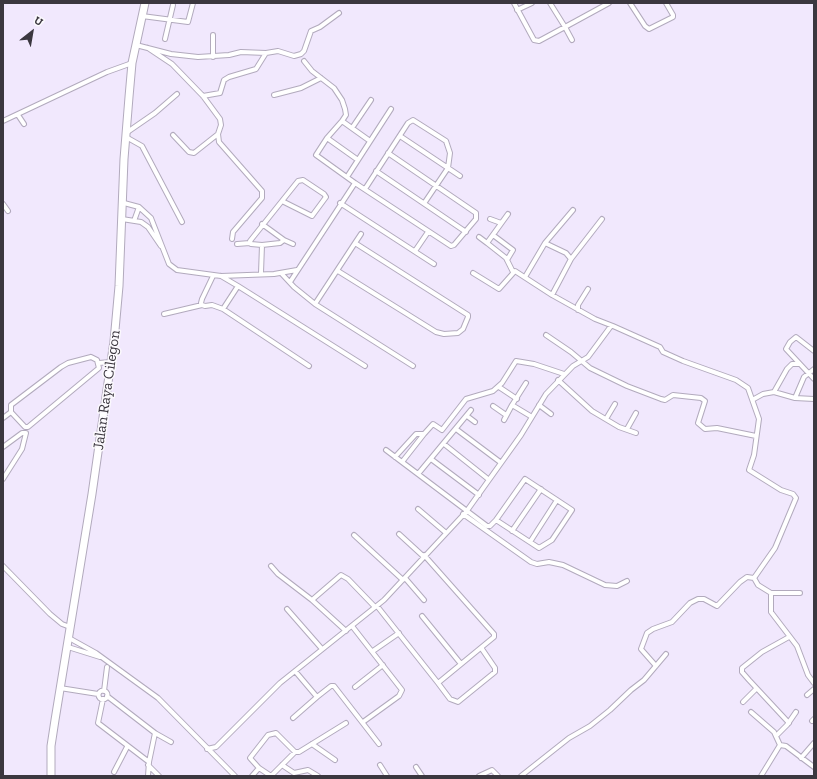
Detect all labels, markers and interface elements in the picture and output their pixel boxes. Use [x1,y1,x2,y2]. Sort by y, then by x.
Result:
north arrow [12,12,52,52]
text: U [32,14,45,29]
street label: Jalan Raya Cilegon [90,329,124,451]

